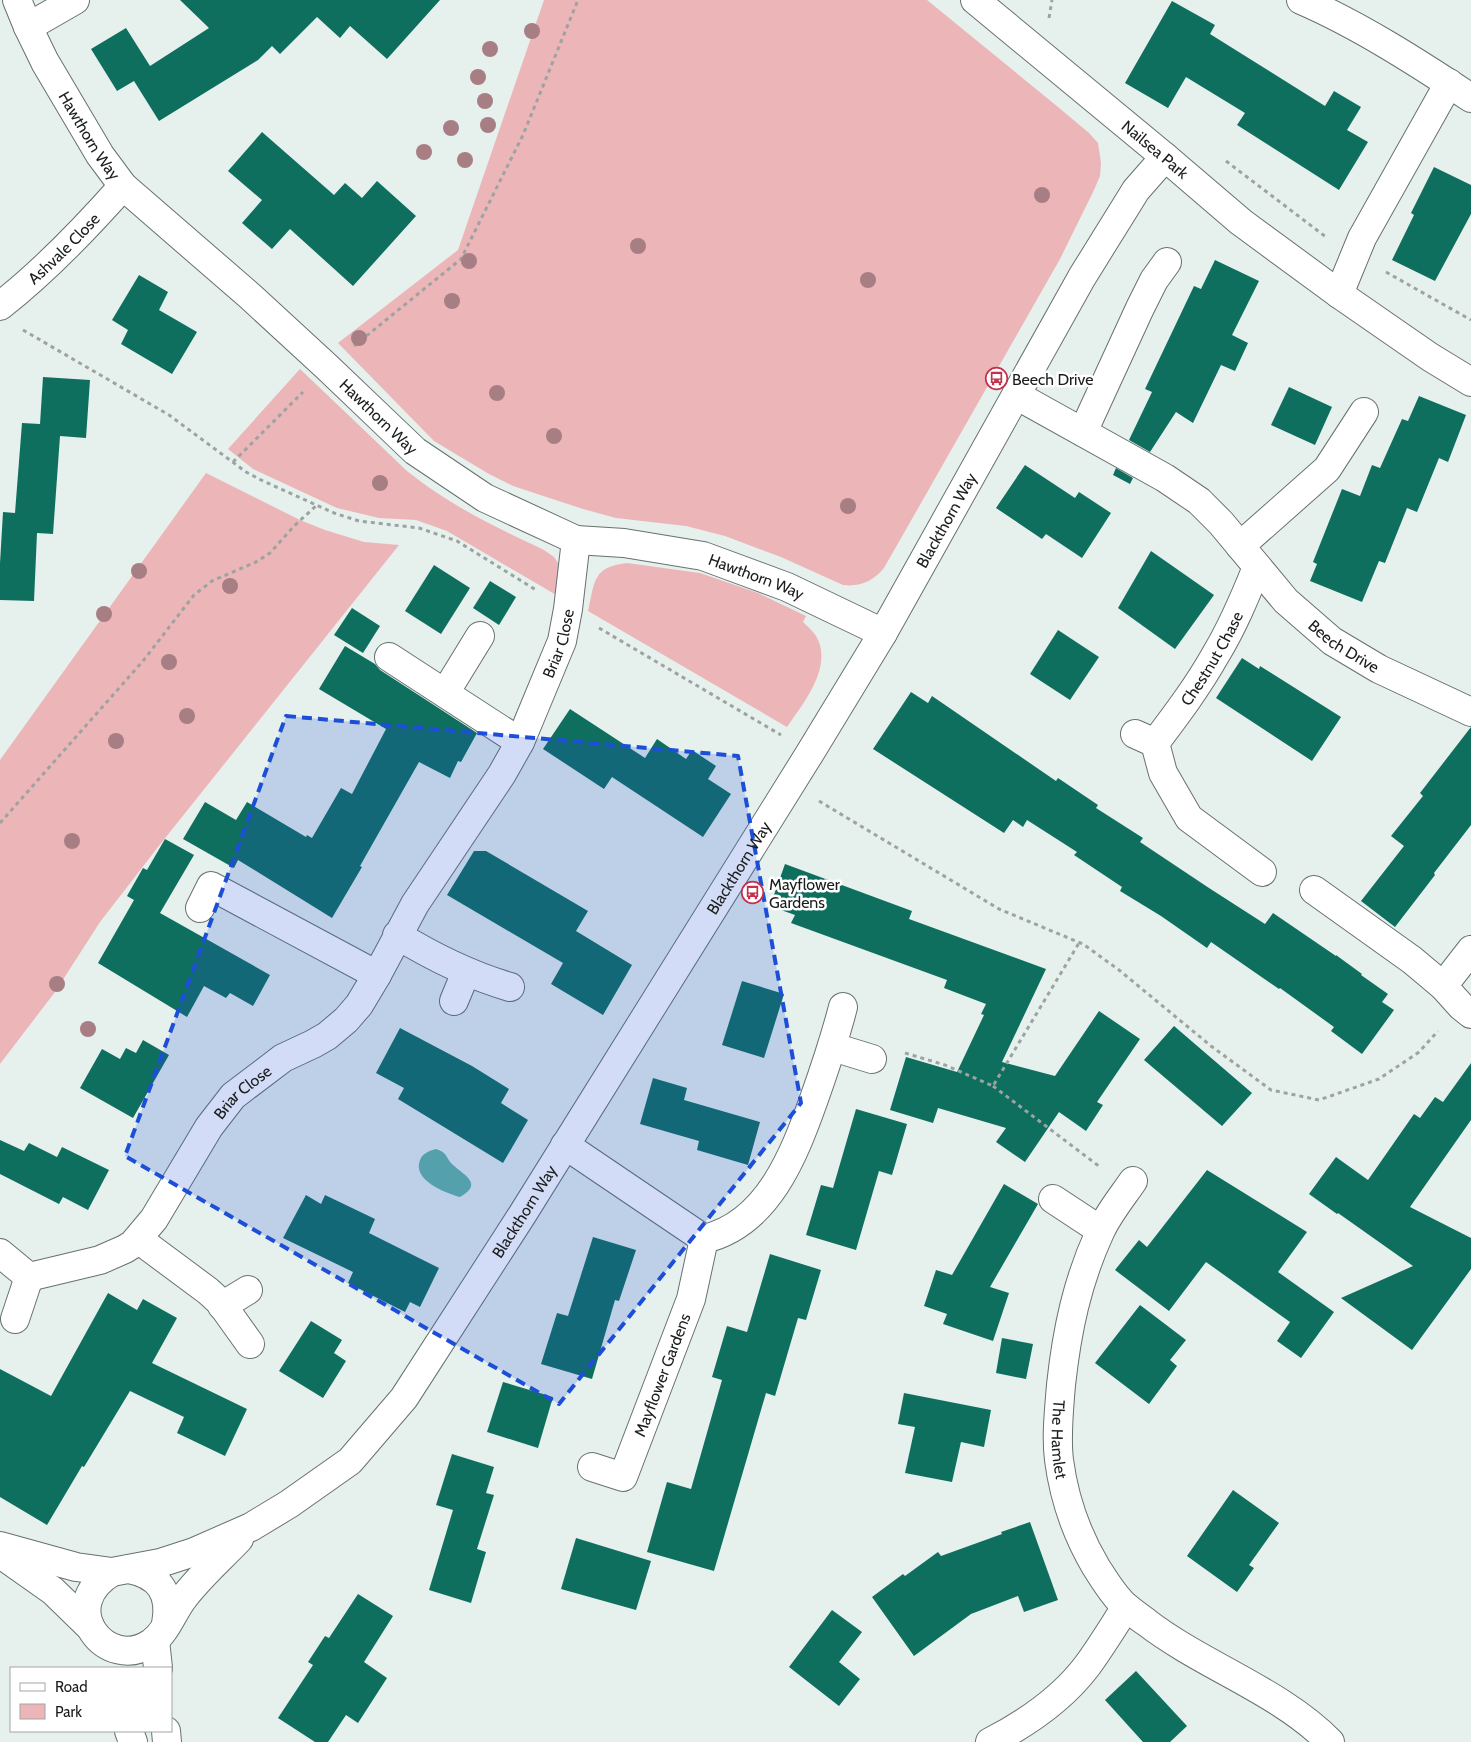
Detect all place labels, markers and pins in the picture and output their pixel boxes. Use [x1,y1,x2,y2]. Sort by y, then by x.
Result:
bus stop icon: Beech Drive [984,367,1008,391]
place label: Beech Drive [1012,370,1093,389]
place label: Mayflower Gardens [769,875,841,912]
bus stop icon: Mayflower Gardens [741,881,765,905]

